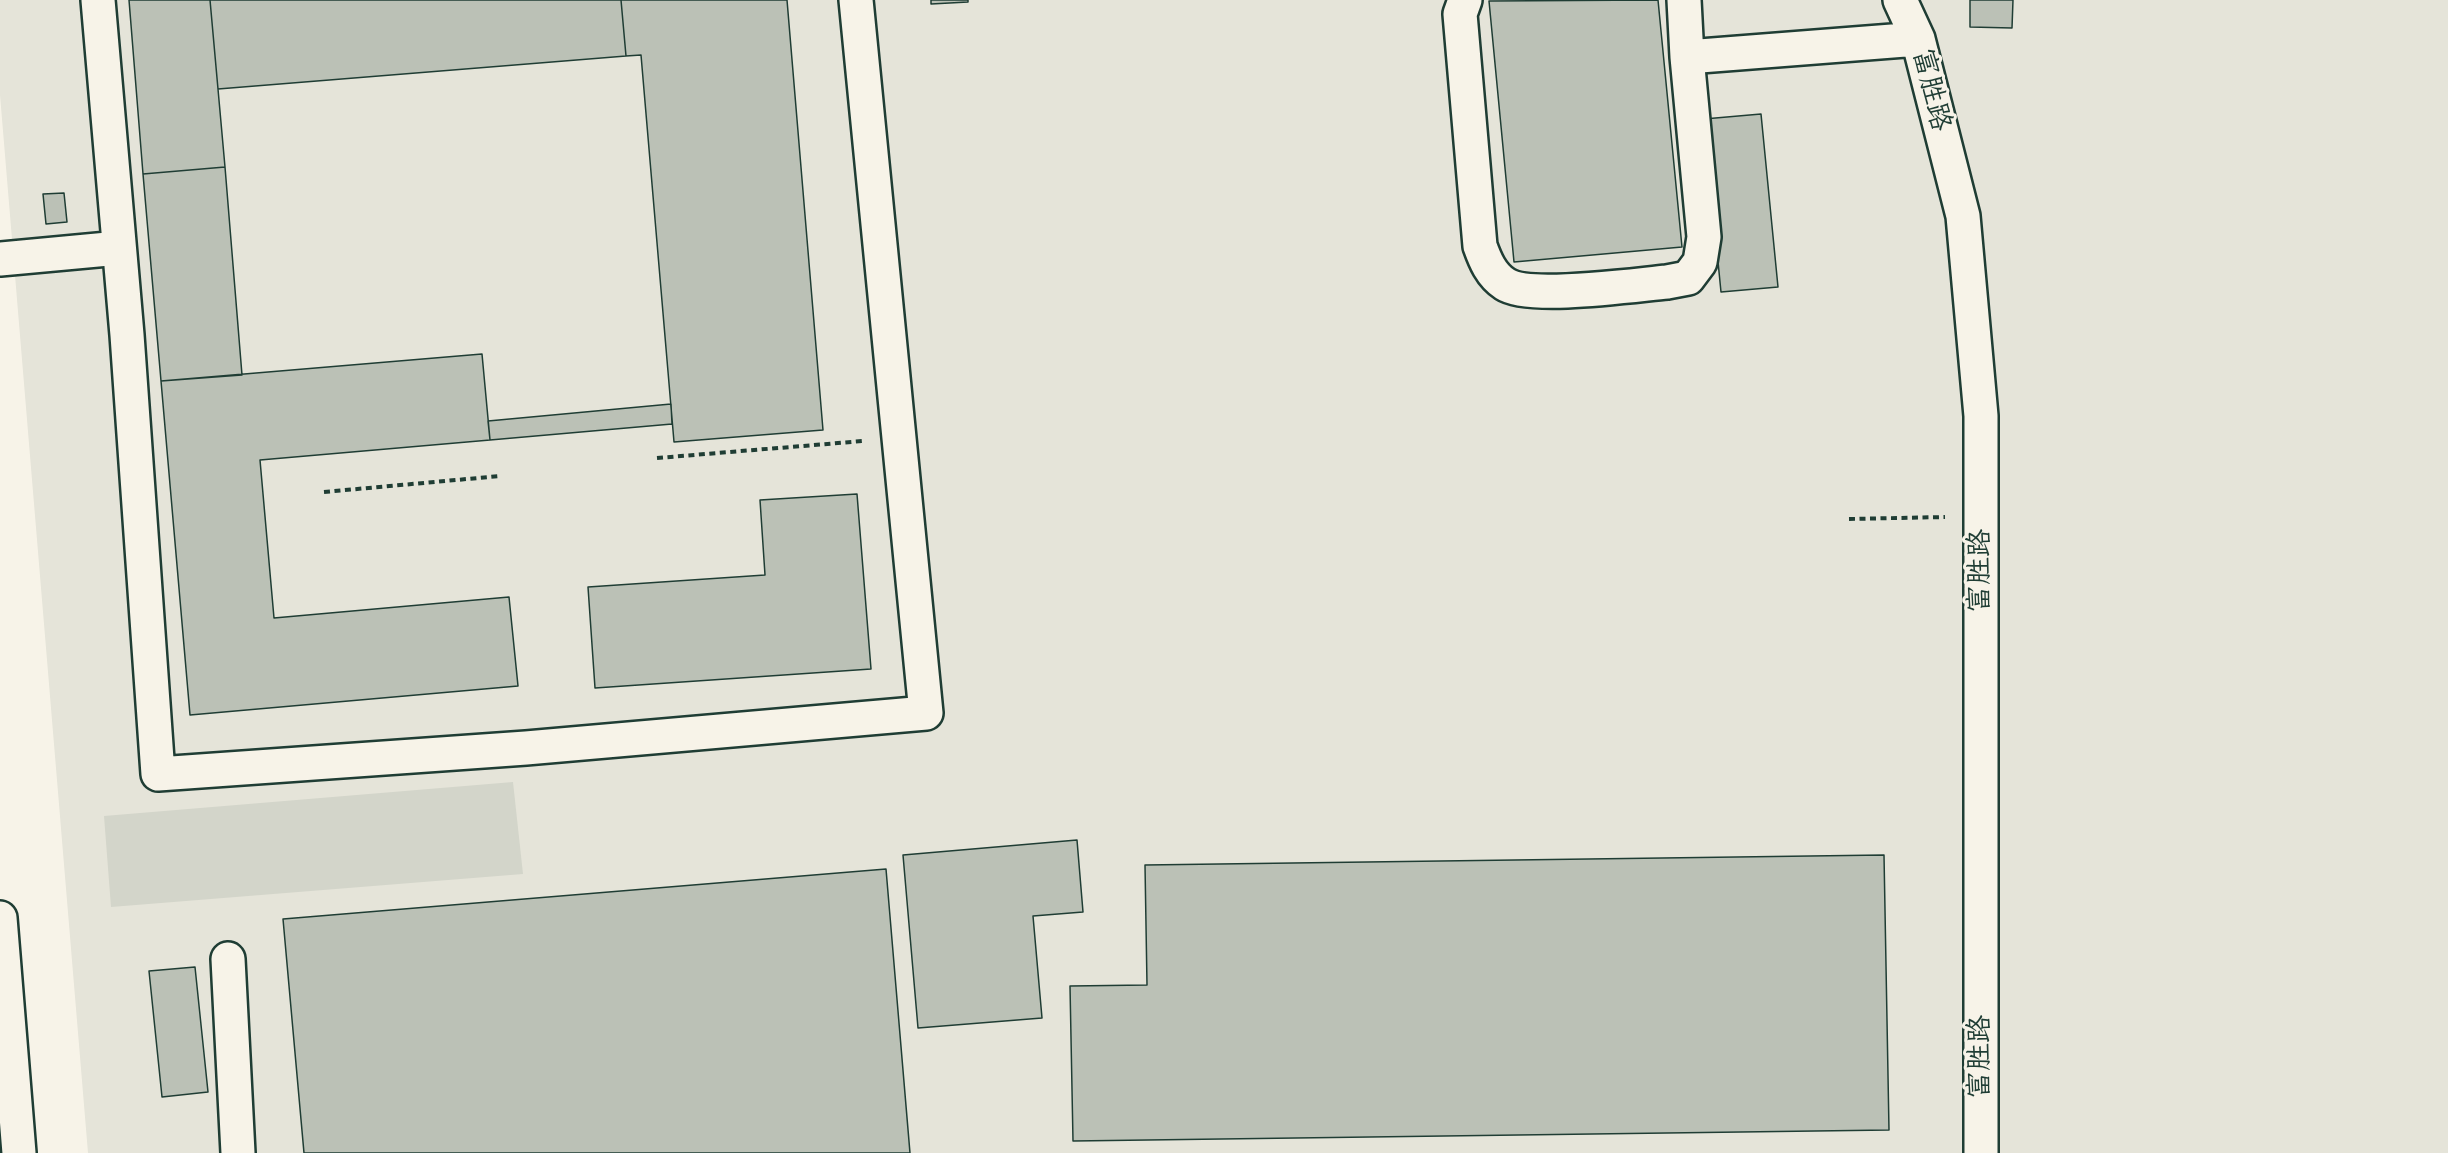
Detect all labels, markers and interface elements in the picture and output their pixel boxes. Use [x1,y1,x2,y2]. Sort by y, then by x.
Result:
street label: 富胜路 [1905,45,1957,135]
street label: 富胜路 [1964,529,1998,613]
street label: 富胜路 [1964,1015,1998,1099]

